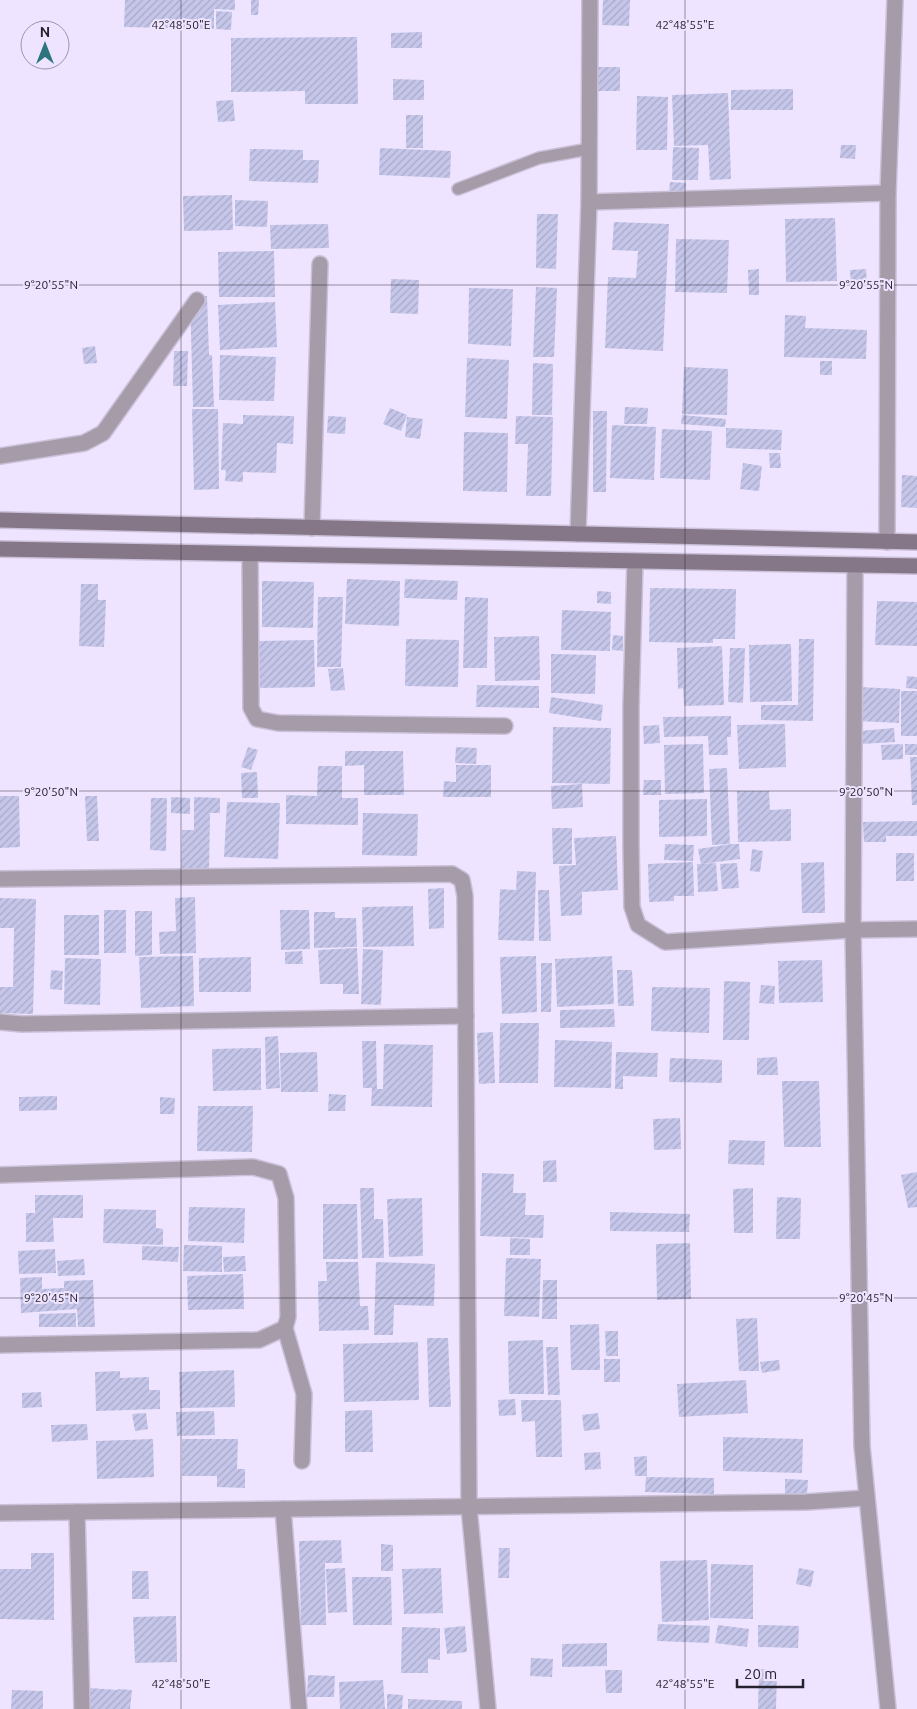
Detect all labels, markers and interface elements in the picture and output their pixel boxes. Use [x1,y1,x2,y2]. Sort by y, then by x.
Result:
text: 42°48'50"E [152,18,211,31]
text: 42°48'55"E [656,18,715,31]
north arrow [20,20,70,70]
text: N [40,24,50,40]
text: 9°20'55"N [24,278,78,291]
text: 9°20'55"N [839,278,893,291]
text: 9°20'50"N [24,785,78,798]
text: 9°20'50"N [839,785,893,798]
text: 9°20'45"N [24,1291,78,1304]
text: 9°20'45"N [839,1291,893,1304]
scale bar [737,1656,803,1688]
text: 20 m [744,1665,777,1682]
text: 42°48'50"E [152,1677,211,1690]
text: 42°48'55"E [656,1677,715,1690]

